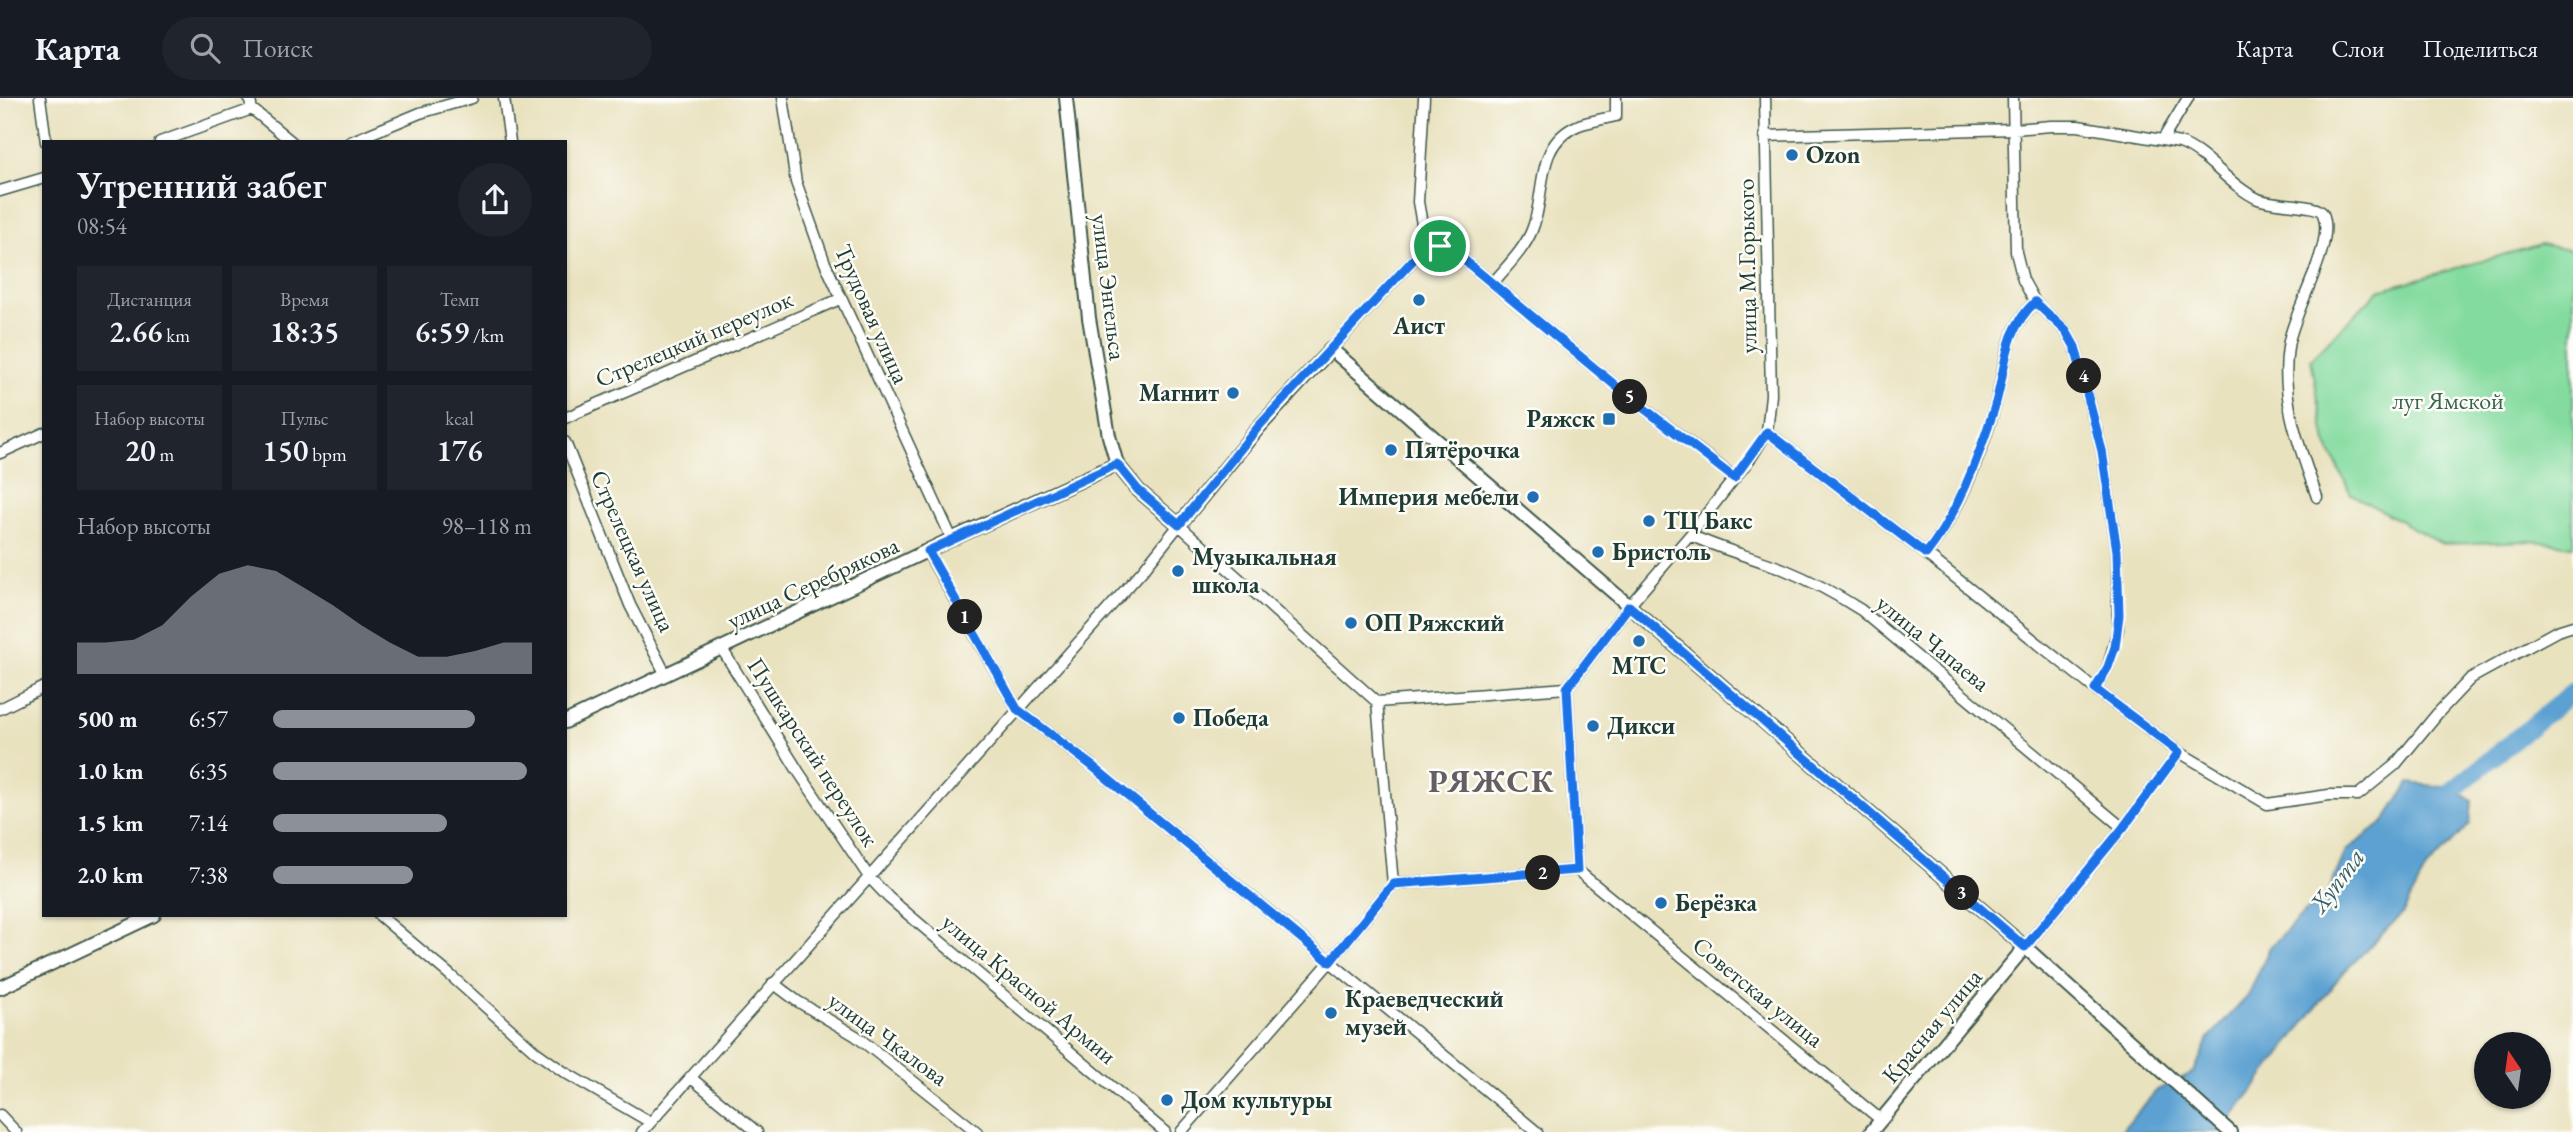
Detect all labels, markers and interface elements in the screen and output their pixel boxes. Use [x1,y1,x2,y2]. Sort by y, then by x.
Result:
search box [162,17,652,80]
text: Карта [35,27,120,70]
icon: search [186,29,224,67]
text: Поиск [242,31,313,65]
text: Карта [2236,33,2293,64]
text: Слои [2331,33,2385,64]
text: Поделиться [2423,33,2538,64]
place label: Ozon [1806,139,1861,170]
marker: Ozon [1784,147,1800,163]
text: Утренний забег [77,160,327,209]
button: share [458,163,532,237]
street label: улица М.Горького [1729,178,1764,354]
text: 08:54 [77,211,127,241]
street label: улица Энгельса [1085,212,1134,362]
pin [1410,216,1470,276]
icon: arrive [1421,227,1459,265]
street label: Трудовая улица [828,239,917,389]
street label: Стрелецкий переулок [590,283,798,394]
text: Дистанция [107,287,192,312]
text: Время [280,287,329,312]
text: Темп [440,287,479,312]
marker: Аист [1411,292,1427,308]
place label: Аист [1392,310,1445,341]
text: 2.66 [109,312,162,351]
text: 18:35 [270,312,339,351]
text: 6:59 [415,312,469,351]
text: km [162,323,190,348]
text: /km [469,323,504,348]
pin: 4 [2066,358,2102,394]
text: 4 [2078,363,2089,388]
place label: Магнит [1139,377,1219,408]
pin: 5 [1612,380,1648,414]
text: 5 [1624,384,1635,409]
marker: Магнит [1225,385,1241,401]
park label: луг Ямской [2392,385,2504,416]
place label: Ряжск [1527,403,1596,434]
text: Набор высоты [94,406,205,431]
text: Пульс [280,406,329,431]
text: kcal [445,406,474,431]
marker: Ряжск [1601,411,1617,427]
text: 20 [125,431,156,470]
text: 150 [262,431,308,470]
text: 176 [436,431,483,470]
place label: Пятёрочка [1405,434,1520,465]
text: m [156,442,174,467]
text: bpm [308,442,347,467]
marker: Пятёрочка [1383,442,1399,458]
street label: Стрелецкая улица [584,465,683,637]
place label: Империя мебели [1339,481,1519,512]
marker: Империя мебели [1525,489,1541,505]
place label: ТЦ Бакс [1663,505,1753,536]
text: Набор высоты [77,511,211,541]
text: 98–118 m [442,511,532,541]
marker: ТЦ Бакс [1641,513,1657,529]
street label: улица Серебрякова [722,529,904,636]
place label: Бристоль [1612,536,1711,567]
place label: Музыкальная школа [1192,541,1337,600]
marker: Бристоль [1590,544,1606,560]
marker: Музыкальная школа [1170,563,1186,579]
street label: улица Чапаева [1870,587,1997,698]
pin: 1 [948,600,982,634]
text: 1 [959,604,970,629]
place label: ОП Ряжский [1365,607,1504,638]
marker: ОП Ряжский [1343,615,1359,631]
marker: МТС [1631,633,1647,649]
place label: МТС [1611,650,1667,681]
street label: Пушкарский переулок [741,651,886,853]
place label: Победа [1193,702,1269,733]
text: 500 m [77,704,138,734]
text: 6:57 [189,704,228,734]
marker: Победа [1171,710,1187,726]
place label: Дикси [1607,710,1675,741]
marker: Дикси [1585,718,1601,734]
text: 1.0 km [77,756,144,786]
text: 6:35 [189,756,228,786]
district label: РЯЖСК [1428,760,1556,802]
text: 1.5 km [77,808,144,838]
text: 7:14 [189,808,228,838]
water label: Хупта [2301,841,2372,920]
pin: 2 [1526,856,1560,890]
text: 2.0 km [77,860,144,890]
text: 7:38 [189,860,228,890]
text: 2 [1537,860,1548,885]
pin: 3 [1944,876,1980,910]
text: 3 [1956,880,1967,905]
place label: Берёзка [1675,887,1757,918]
marker: Берёзка [1653,895,1669,911]
street label: улица Красной Армии [936,906,1123,1071]
street label: Советская улица [1686,929,1831,1054]
street label: Красная улица [1875,962,1989,1089]
place label: Краеведческий музей [1345,983,1504,1043]
street label: улица Чкалова [822,985,955,1093]
marker: Краеведческий музей [1323,1005,1339,1021]
north arrow [2474,1032,2552,1110]
map controls [2474,1032,2551,1109]
place label: Дом культуры [1181,1084,1332,1116]
marker: Дом культуры [1159,1092,1175,1108]

